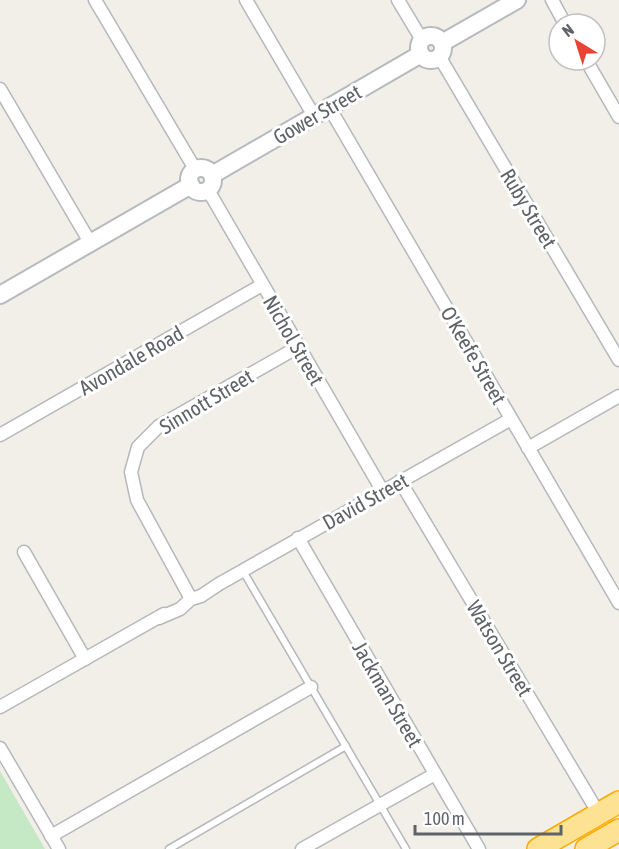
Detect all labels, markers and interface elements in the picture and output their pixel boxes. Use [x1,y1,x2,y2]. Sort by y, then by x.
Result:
north arrow [547,12,607,72]
text: N [558,20,577,40]
street label: Gower Street [269,79,365,149]
street label: Ruby Street [496,164,562,252]
street label: Nichol Street [259,291,329,389]
street label: O'Keefe Street [436,302,512,408]
street label: Avondale Road [75,321,187,399]
street label: Sinnott Street [155,364,257,438]
street label: David Street [318,468,412,534]
street label: Watson Street [462,596,538,700]
street label: Jackman Street [348,637,428,751]
scale bar [415,798,560,836]
text: 100 m [424,808,465,829]

